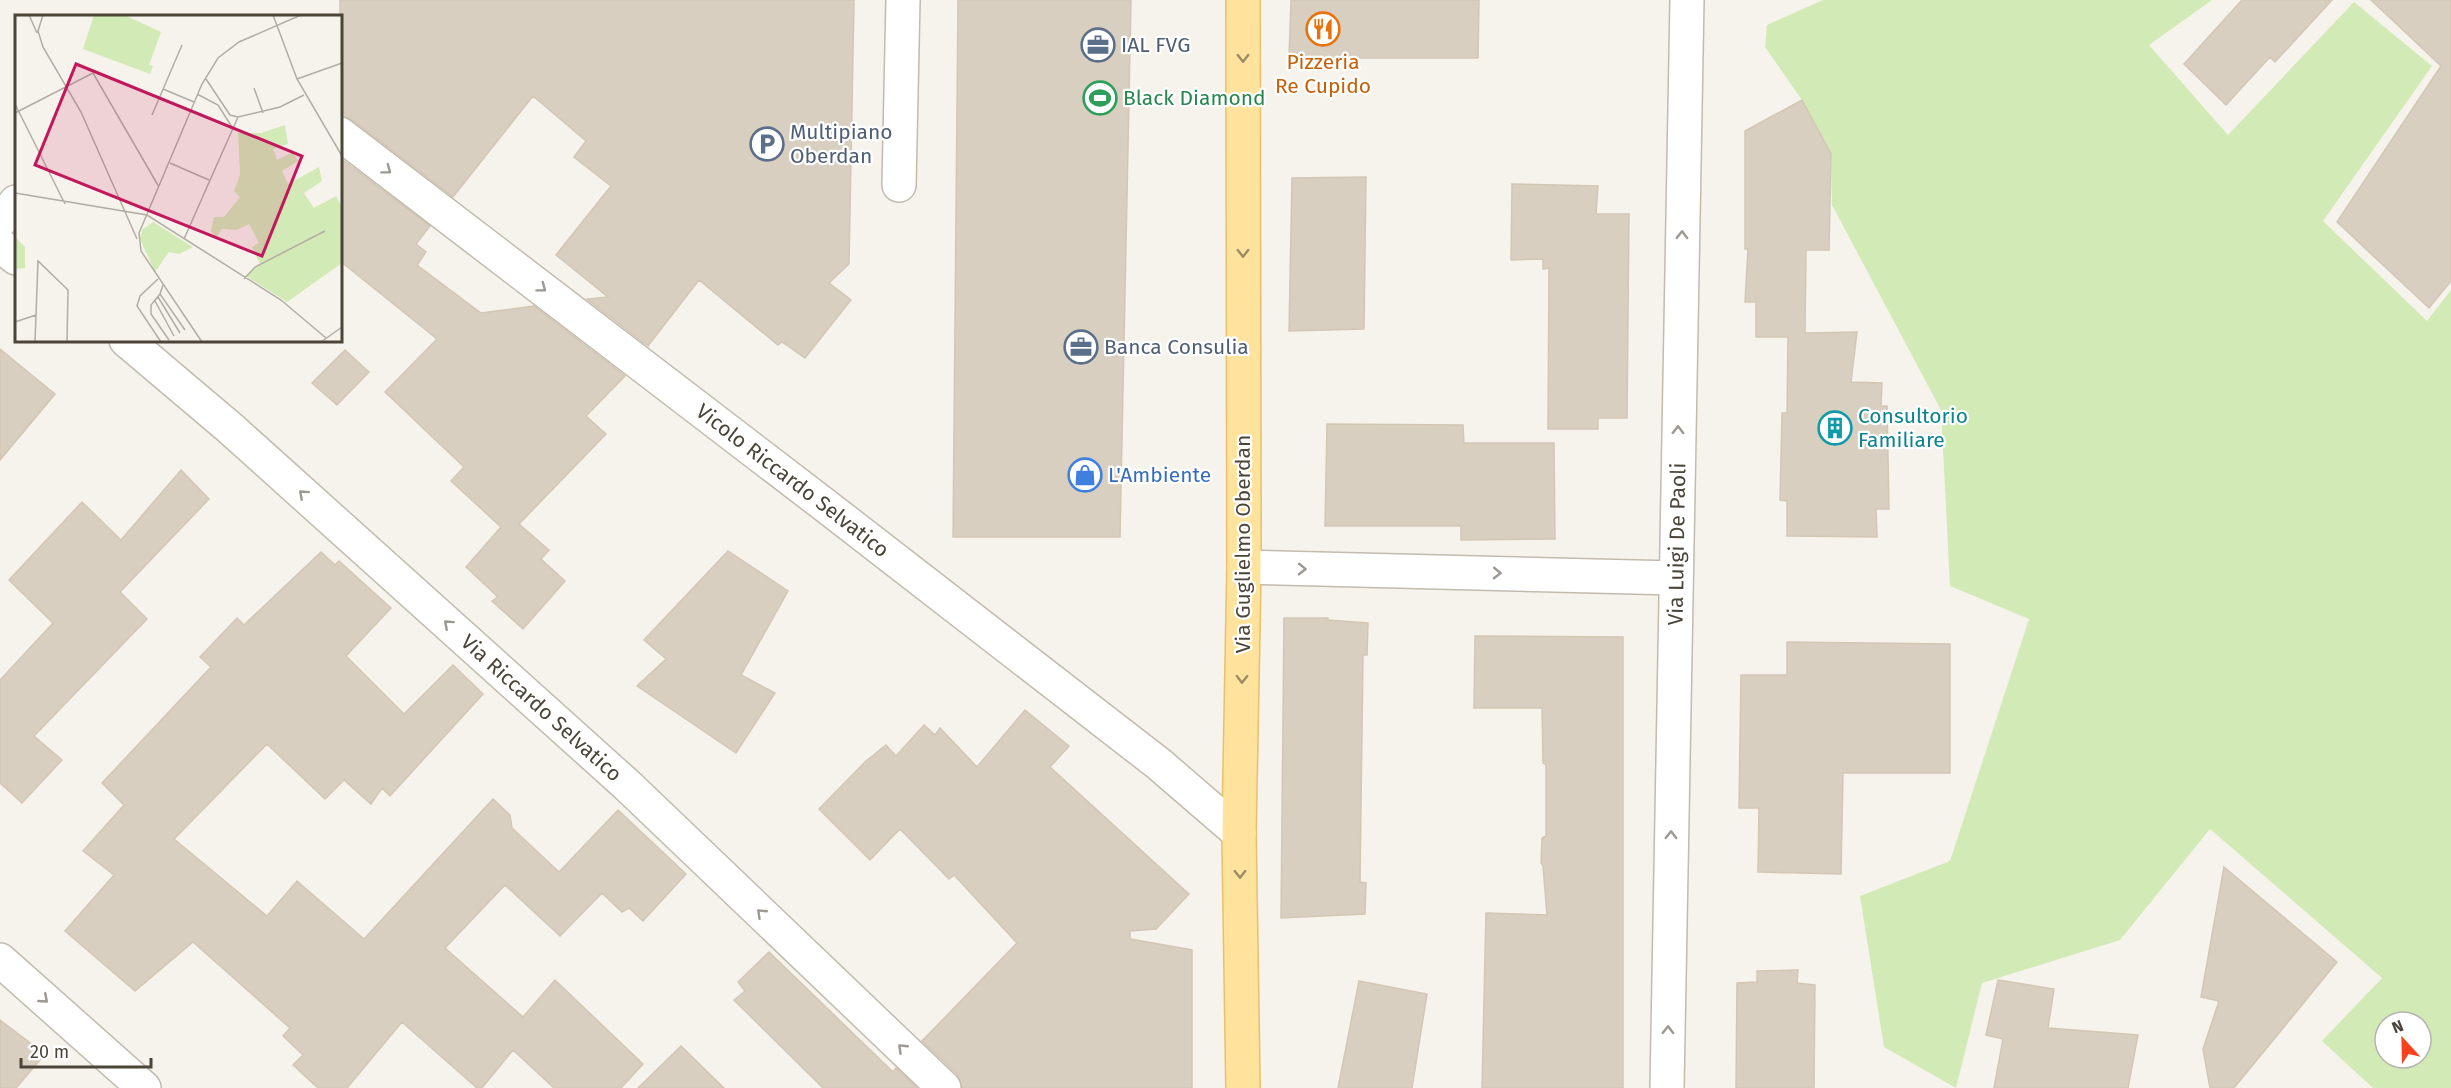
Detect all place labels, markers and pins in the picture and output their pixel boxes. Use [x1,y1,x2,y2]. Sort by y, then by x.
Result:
restaurant icon: Pizzeria Re Cupido [1305,11,1341,47]
office icon: IAL FVG [1080,27,1116,63]
place label: IAL FVG [1121,32,1190,58]
place label: Pizzeria Re Cupido [1275,49,1371,99]
sports icon: Black Diamond [1082,80,1118,116]
place label: Black Diamond [1123,85,1266,111]
place label: Multipiano Oberdan [790,119,893,169]
parking icon: Multipiano Oberdan [749,126,785,162]
office icon: Banca Consulia [1063,329,1099,365]
place label: Banca Consulia [1104,334,1249,360]
place label: Consultorio Familiare [1858,403,1968,453]
building icon: Consultorio Familiare [1817,410,1853,446]
shop icon: L'Ambiente [1067,457,1103,493]
place label: L'Ambiente [1108,462,1211,488]

